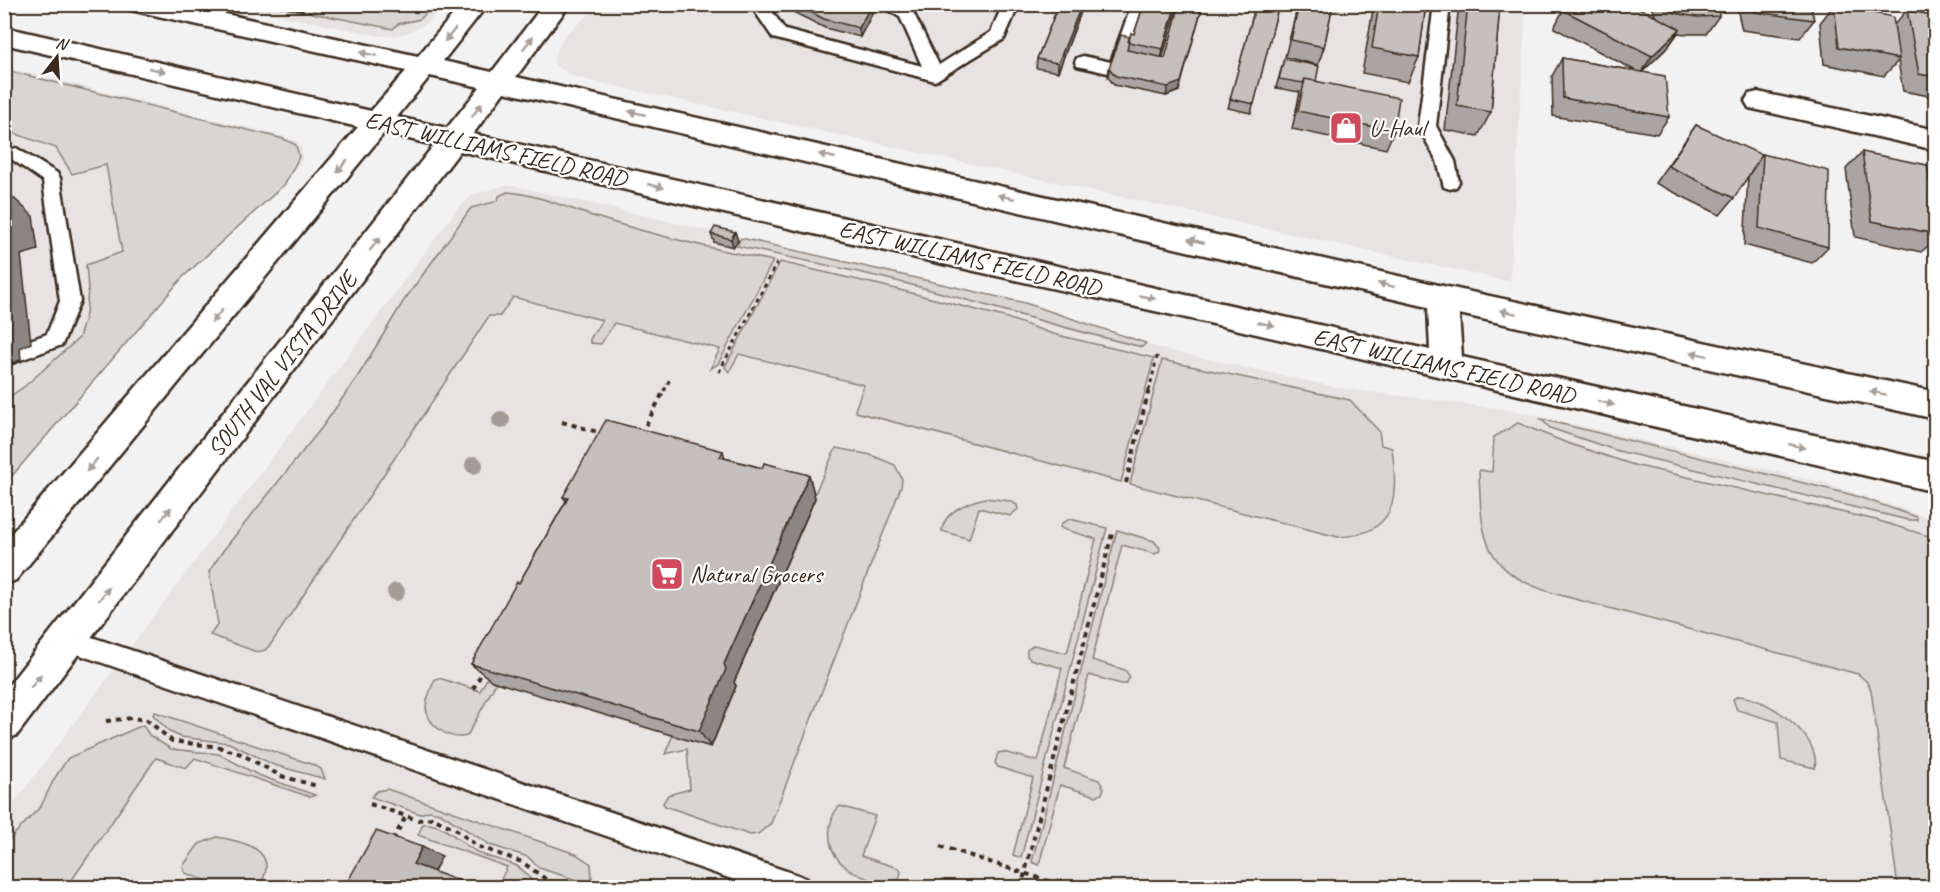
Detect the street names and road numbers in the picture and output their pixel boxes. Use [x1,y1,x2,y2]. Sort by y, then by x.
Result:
street label: EAST WILLIAMS FIELD ROAD [362,104,632,194]
street label: EAST WILLIAMS FIELD ROAD [836,213,1106,303]
street label: SOUTH VAL VISTA DRIVE [200,263,366,463]
street label: EAST WILLIAMS FIELD ROAD [1310,321,1580,411]

